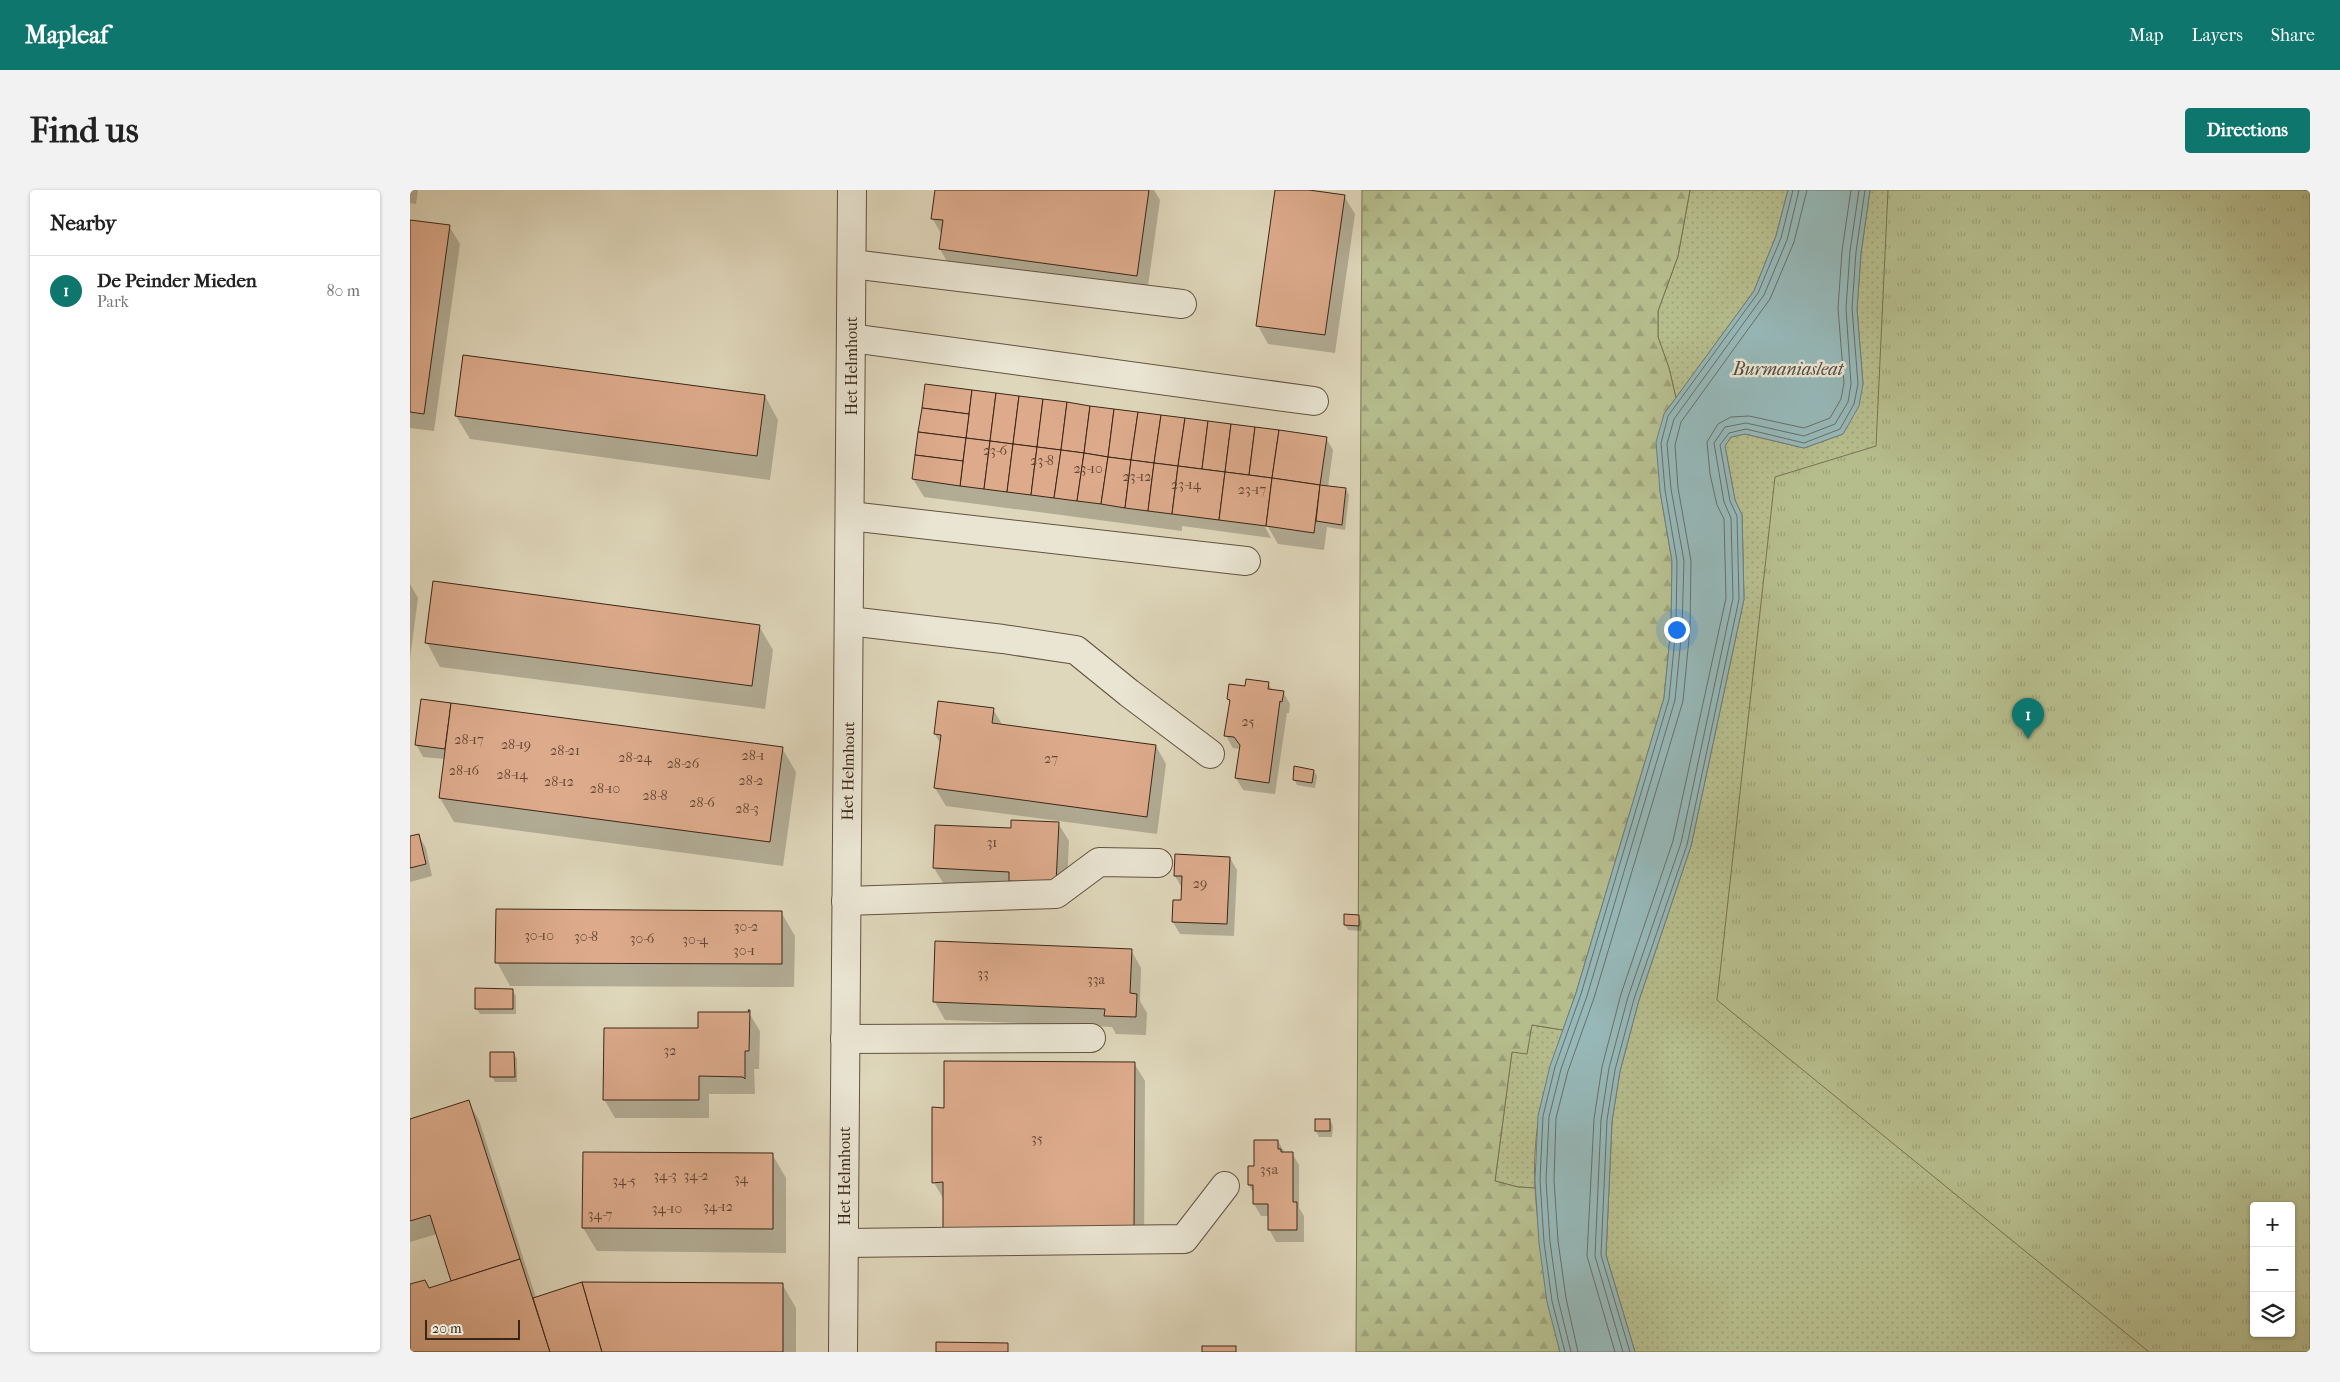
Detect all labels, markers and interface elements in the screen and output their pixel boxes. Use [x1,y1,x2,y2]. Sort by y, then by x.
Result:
text: Mapleaf [25,21,108,49]
text: Map [2129,25,2163,46]
text: Layers [2191,25,2243,46]
text: Share [2271,25,2315,46]
button: Directions [2185,108,2310,153]
text: Find us [30,110,139,151]
text: Nearby [50,211,116,235]
text: De Peinder Mieden [97,270,257,292]
text: 1 [63,281,69,300]
text: 80 m [326,281,360,300]
text: Park [97,292,129,311]
street label: Het Helmhout [842,316,861,416]
water label: Burmaniasleat [1732,359,1845,380]
house number: 23-6 [983,442,1007,459]
house number: 23-8 [1030,452,1054,469]
house number: 23-10 [1073,460,1103,477]
house number: 23-12 [1123,468,1151,485]
house number: 23-14 [1171,476,1202,493]
house number: 23-17 [1238,481,1266,498]
your location [1664,617,1690,643]
pin: 1 [2012,698,2044,739]
house number: 25 [1241,713,1255,730]
street label: Het Helmhout [838,721,858,821]
house number: 28-17 [454,731,484,748]
house number: 28-19 [501,736,531,753]
house number: 28-21 [550,742,580,759]
house number: 28-1 [742,747,764,764]
house number: 28-24 [618,749,652,766]
house number: 27 [1044,750,1058,767]
house number: 28-26 [667,755,700,772]
house number: 28-16 [449,762,480,779]
house number: 28-14 [496,766,528,783]
house number: 28-2 [738,772,764,789]
house number: 28-12 [544,773,574,790]
house number: 28-10 [590,780,620,797]
house number: 28-8 [643,787,667,804]
house number: 28-6 [689,794,715,811]
house number: 28-3 [735,800,759,817]
house number: 31 [987,834,997,851]
house number: 29 [1193,875,1207,892]
house number: 30-2 [734,918,758,935]
house number: 30-10 [524,927,554,944]
house number: 30-8 [574,928,598,945]
house number: 30-6 [630,930,655,947]
house number: 30-4 [682,931,708,948]
house number: 30-1 [733,942,755,959]
house number: 33 [977,965,989,982]
house number: 33a [1087,971,1106,988]
house number: 32 [664,1042,676,1059]
street label: Het Helmhout [835,1126,854,1226]
house number: 35 [1031,1130,1043,1147]
house number: 35a [1260,1161,1279,1178]
house number: 34-3 [653,1167,677,1184]
house number: 34-2 [684,1167,708,1184]
house number: 34 [734,1170,749,1187]
house number: 34-5 [612,1172,636,1189]
house number: 34-12 [703,1198,733,1215]
house number: 34-10 [652,1200,682,1217]
map controls [2250,1202,2295,1337]
button: + [2250,1202,2295,1247]
house number: 34-7 [588,1206,612,1223]
button: − [2250,1247,2295,1292]
button: layers [2250,1292,2295,1337]
scale bar [425,1317,520,1340]
text: 20 m [432,1320,462,1337]

